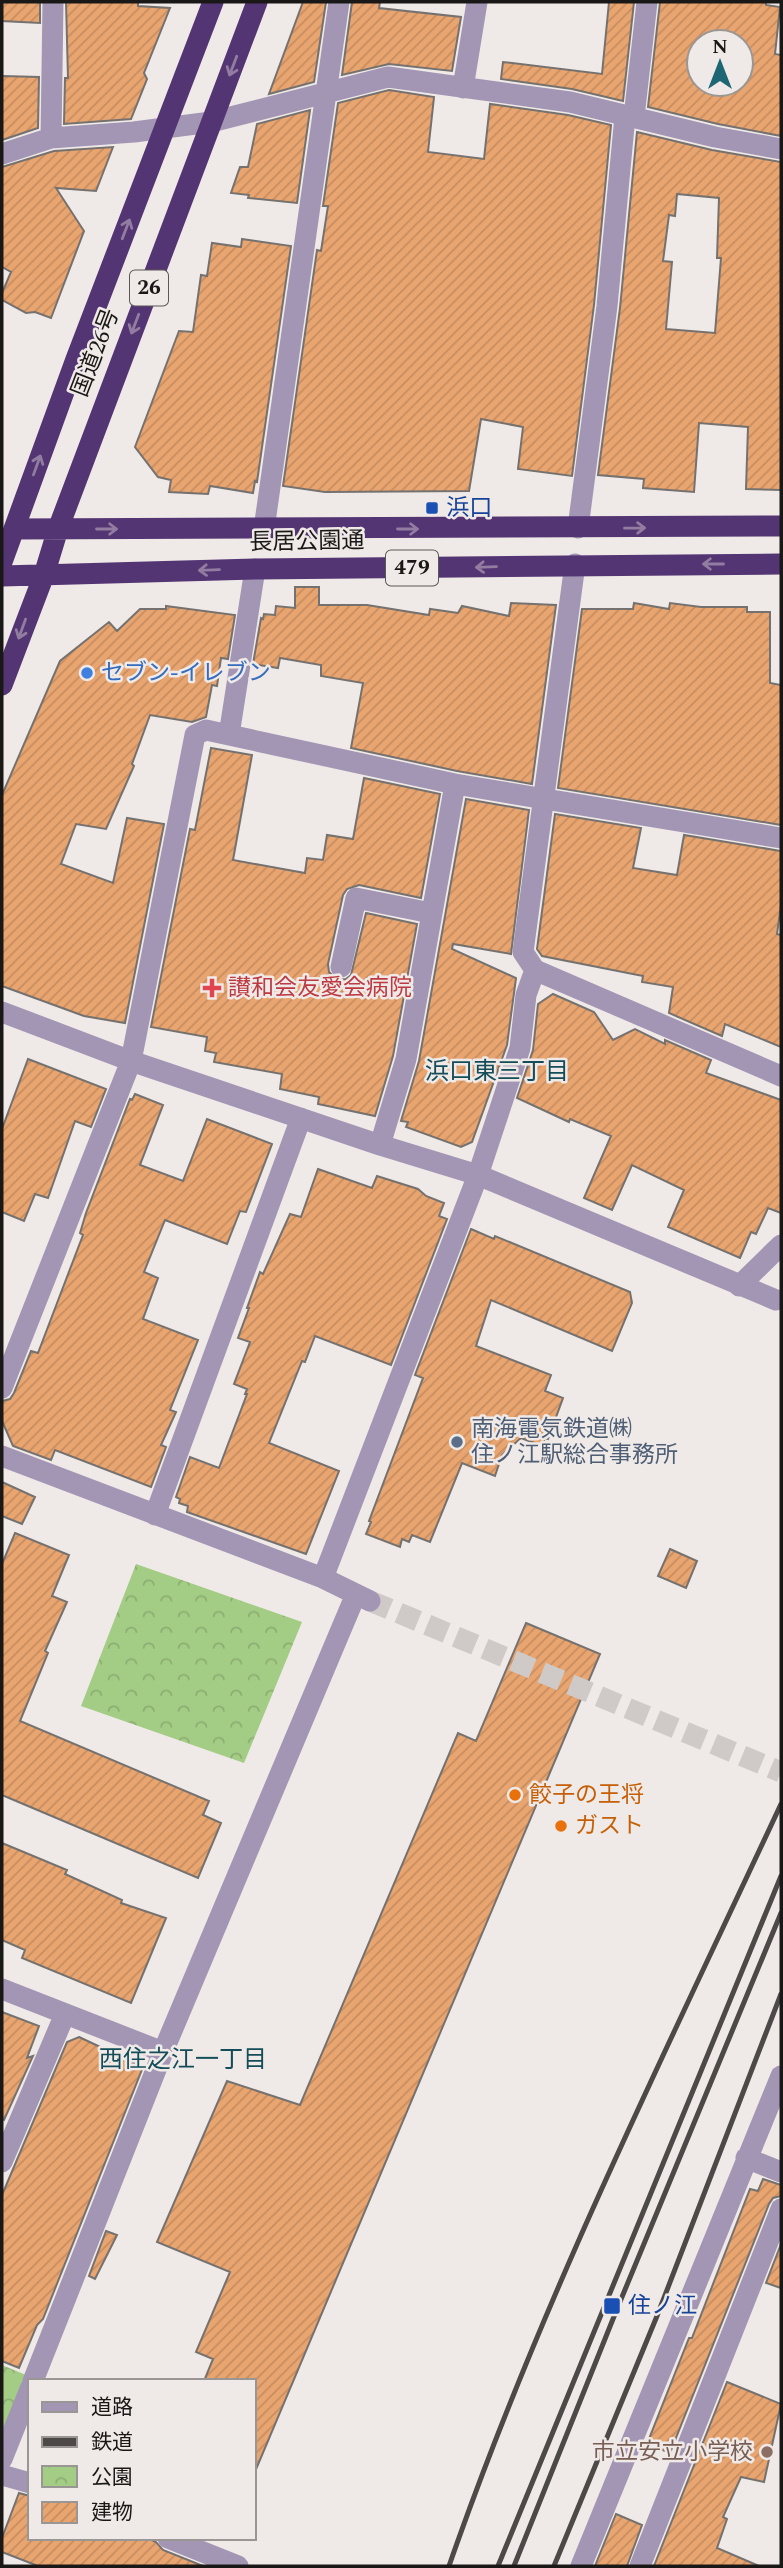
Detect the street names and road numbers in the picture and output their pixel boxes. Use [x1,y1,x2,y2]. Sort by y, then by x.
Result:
road number: 26 [130,270,168,306]
street label: 国道26号 [63,304,129,402]
street label: 長居公園通 [249,523,365,561]
road number: 479 [386,550,438,586]

